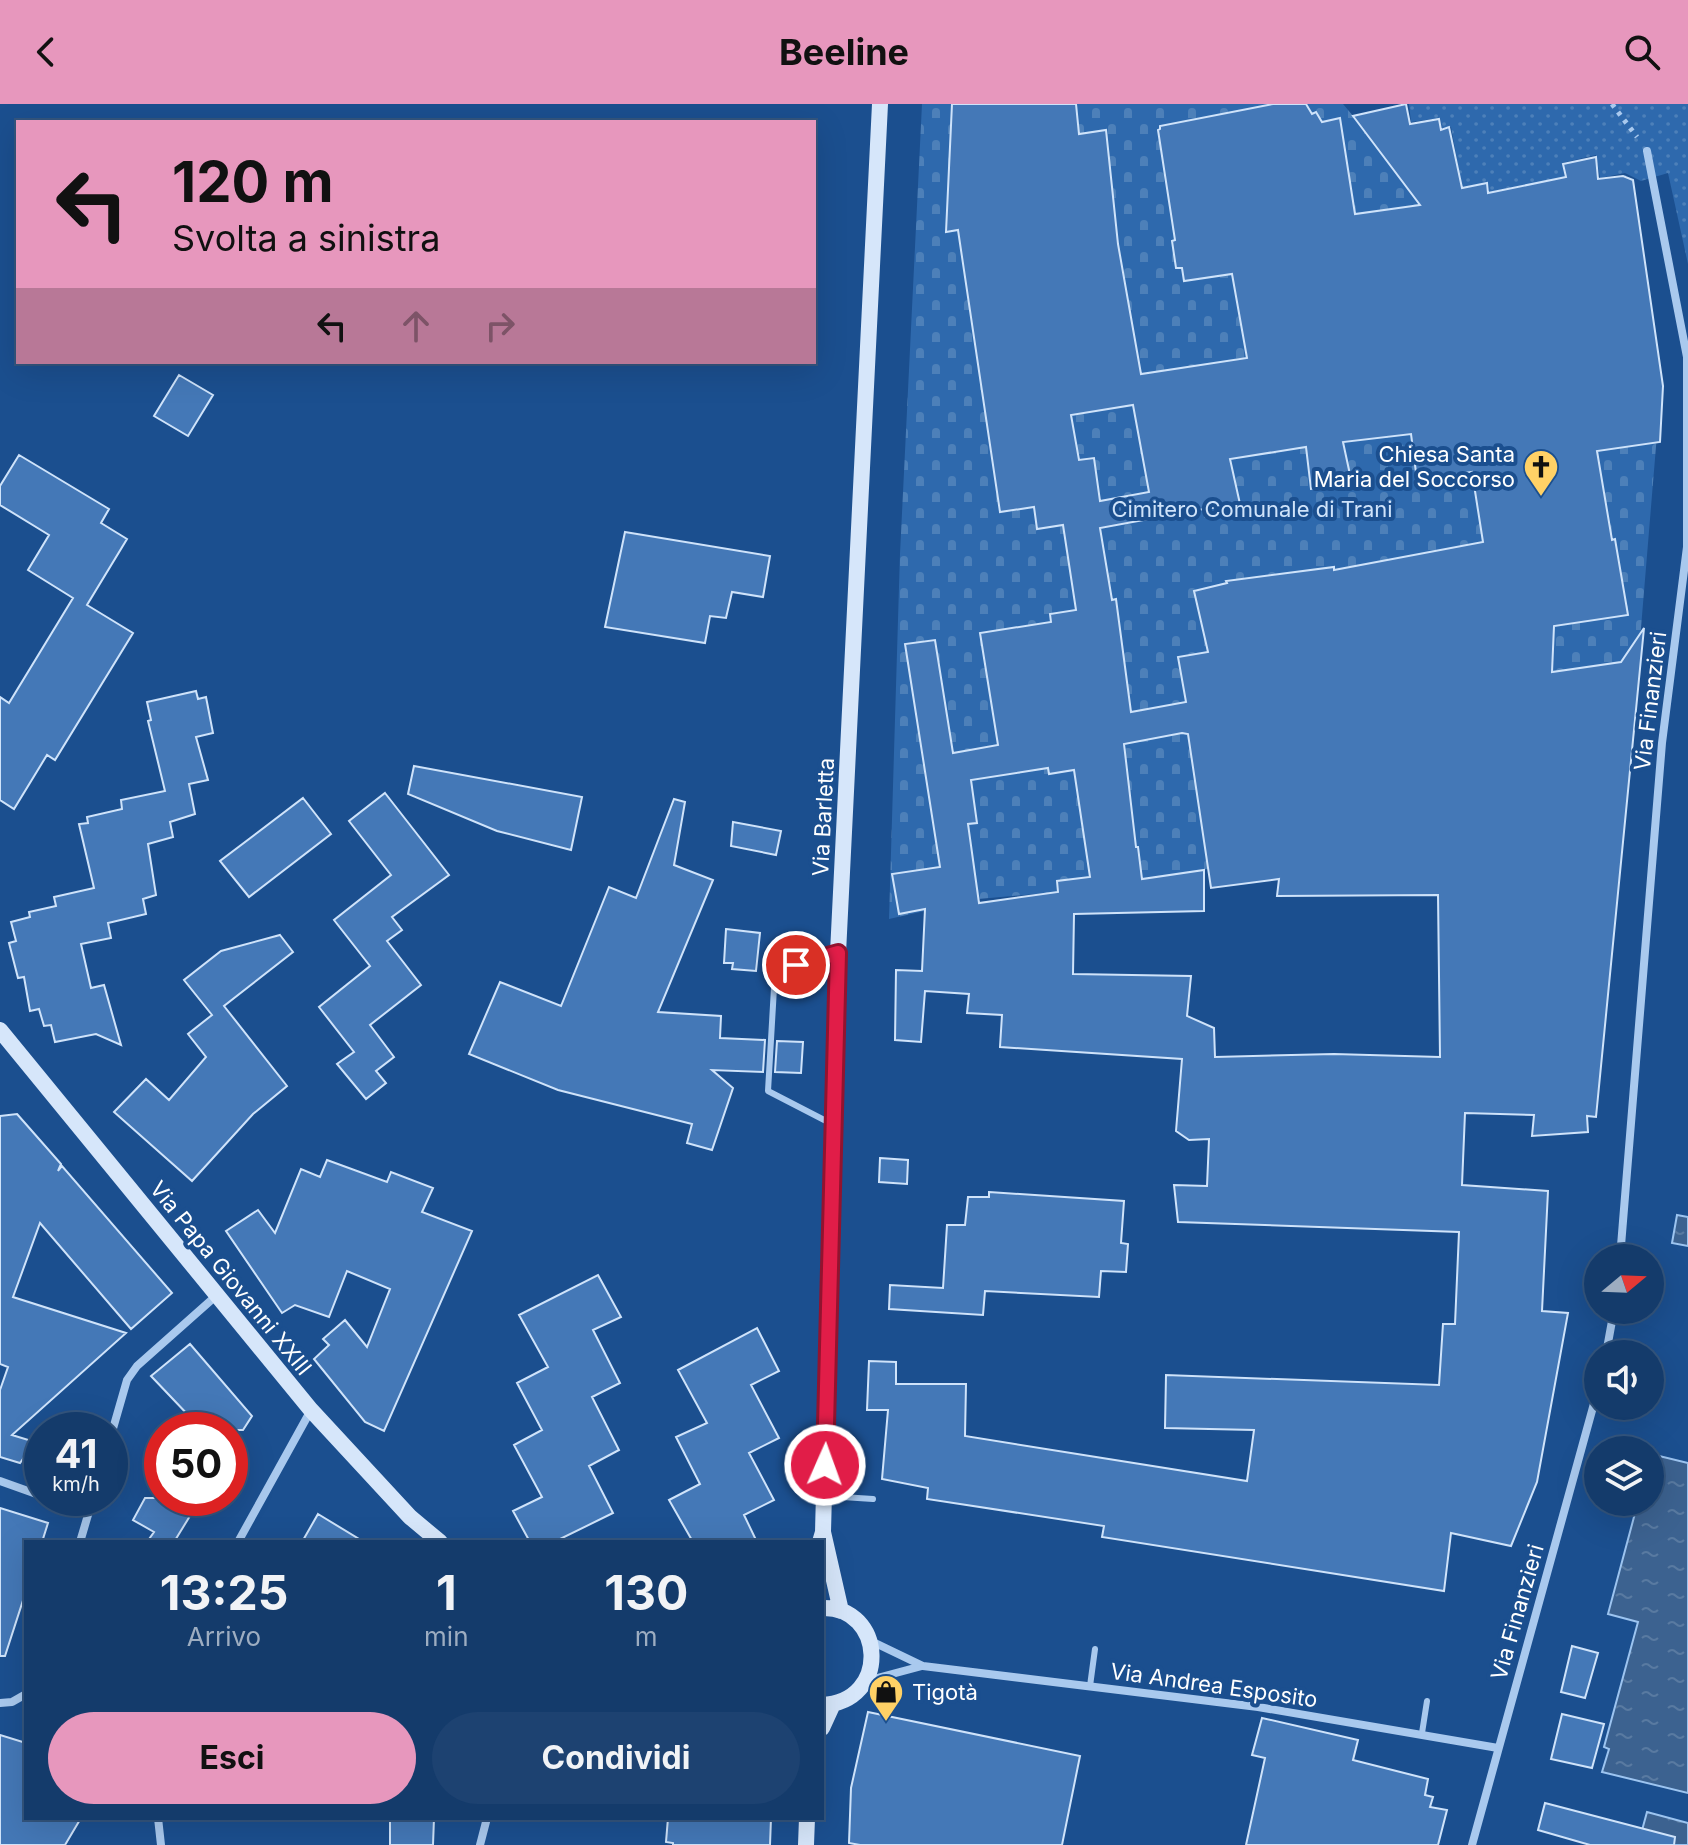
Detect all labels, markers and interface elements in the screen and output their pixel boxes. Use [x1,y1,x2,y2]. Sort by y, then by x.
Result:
icon: back [24,30,68,74]
text: Beeline [779,30,909,74]
icon: search [1620,30,1664,74]
text: 120 m [172,148,334,216]
icon: left [40,152,144,256]
text: Svolta a sinistra [172,216,440,260]
icon: left [310,304,354,348]
icon: ahead [394,304,438,348]
icon: right [478,304,522,348]
place label: Chiesa Santa Maria del Soccorso [1314,441,1515,492]
church icon: Chiesa Santa Maria del Soccorso [1522,448,1560,498]
park label: Cimitero Comunale di Trani [1111,496,1393,522]
street label: Via Finanzieri [1629,630,1671,772]
street label: Via Barletta [807,757,839,877]
pin [762,931,830,999]
icon: arrive [774,943,818,987]
street label: Via Papa Giovanni XXIII [145,1176,317,1380]
north arrow [1584,1244,1664,1324]
map controls [1584,1244,1664,1516]
button: sound [1584,1340,1664,1420]
speed limit sign: 50 [144,1412,248,1516]
position arrow [783,1423,867,1507]
text: 41 [55,1429,97,1478]
button: layers [1584,1436,1664,1516]
text: km/h [52,1472,100,1496]
street label: Via Finanzieri [1485,1541,1549,1683]
text: 13:25 [160,1563,288,1622]
text: 1 [436,1563,457,1622]
text: 130 [604,1563,688,1622]
text: Arrivo [187,1621,261,1652]
text: min [424,1621,469,1652]
text: m [635,1621,658,1652]
street label: Via Andrea Esposito [1109,1658,1319,1712]
shop icon: Tigotà [867,1673,905,1723]
place label: Tigotà [912,1679,978,1705]
button: Esci [48,1712,416,1804]
button: Condividi [432,1712,800,1804]

